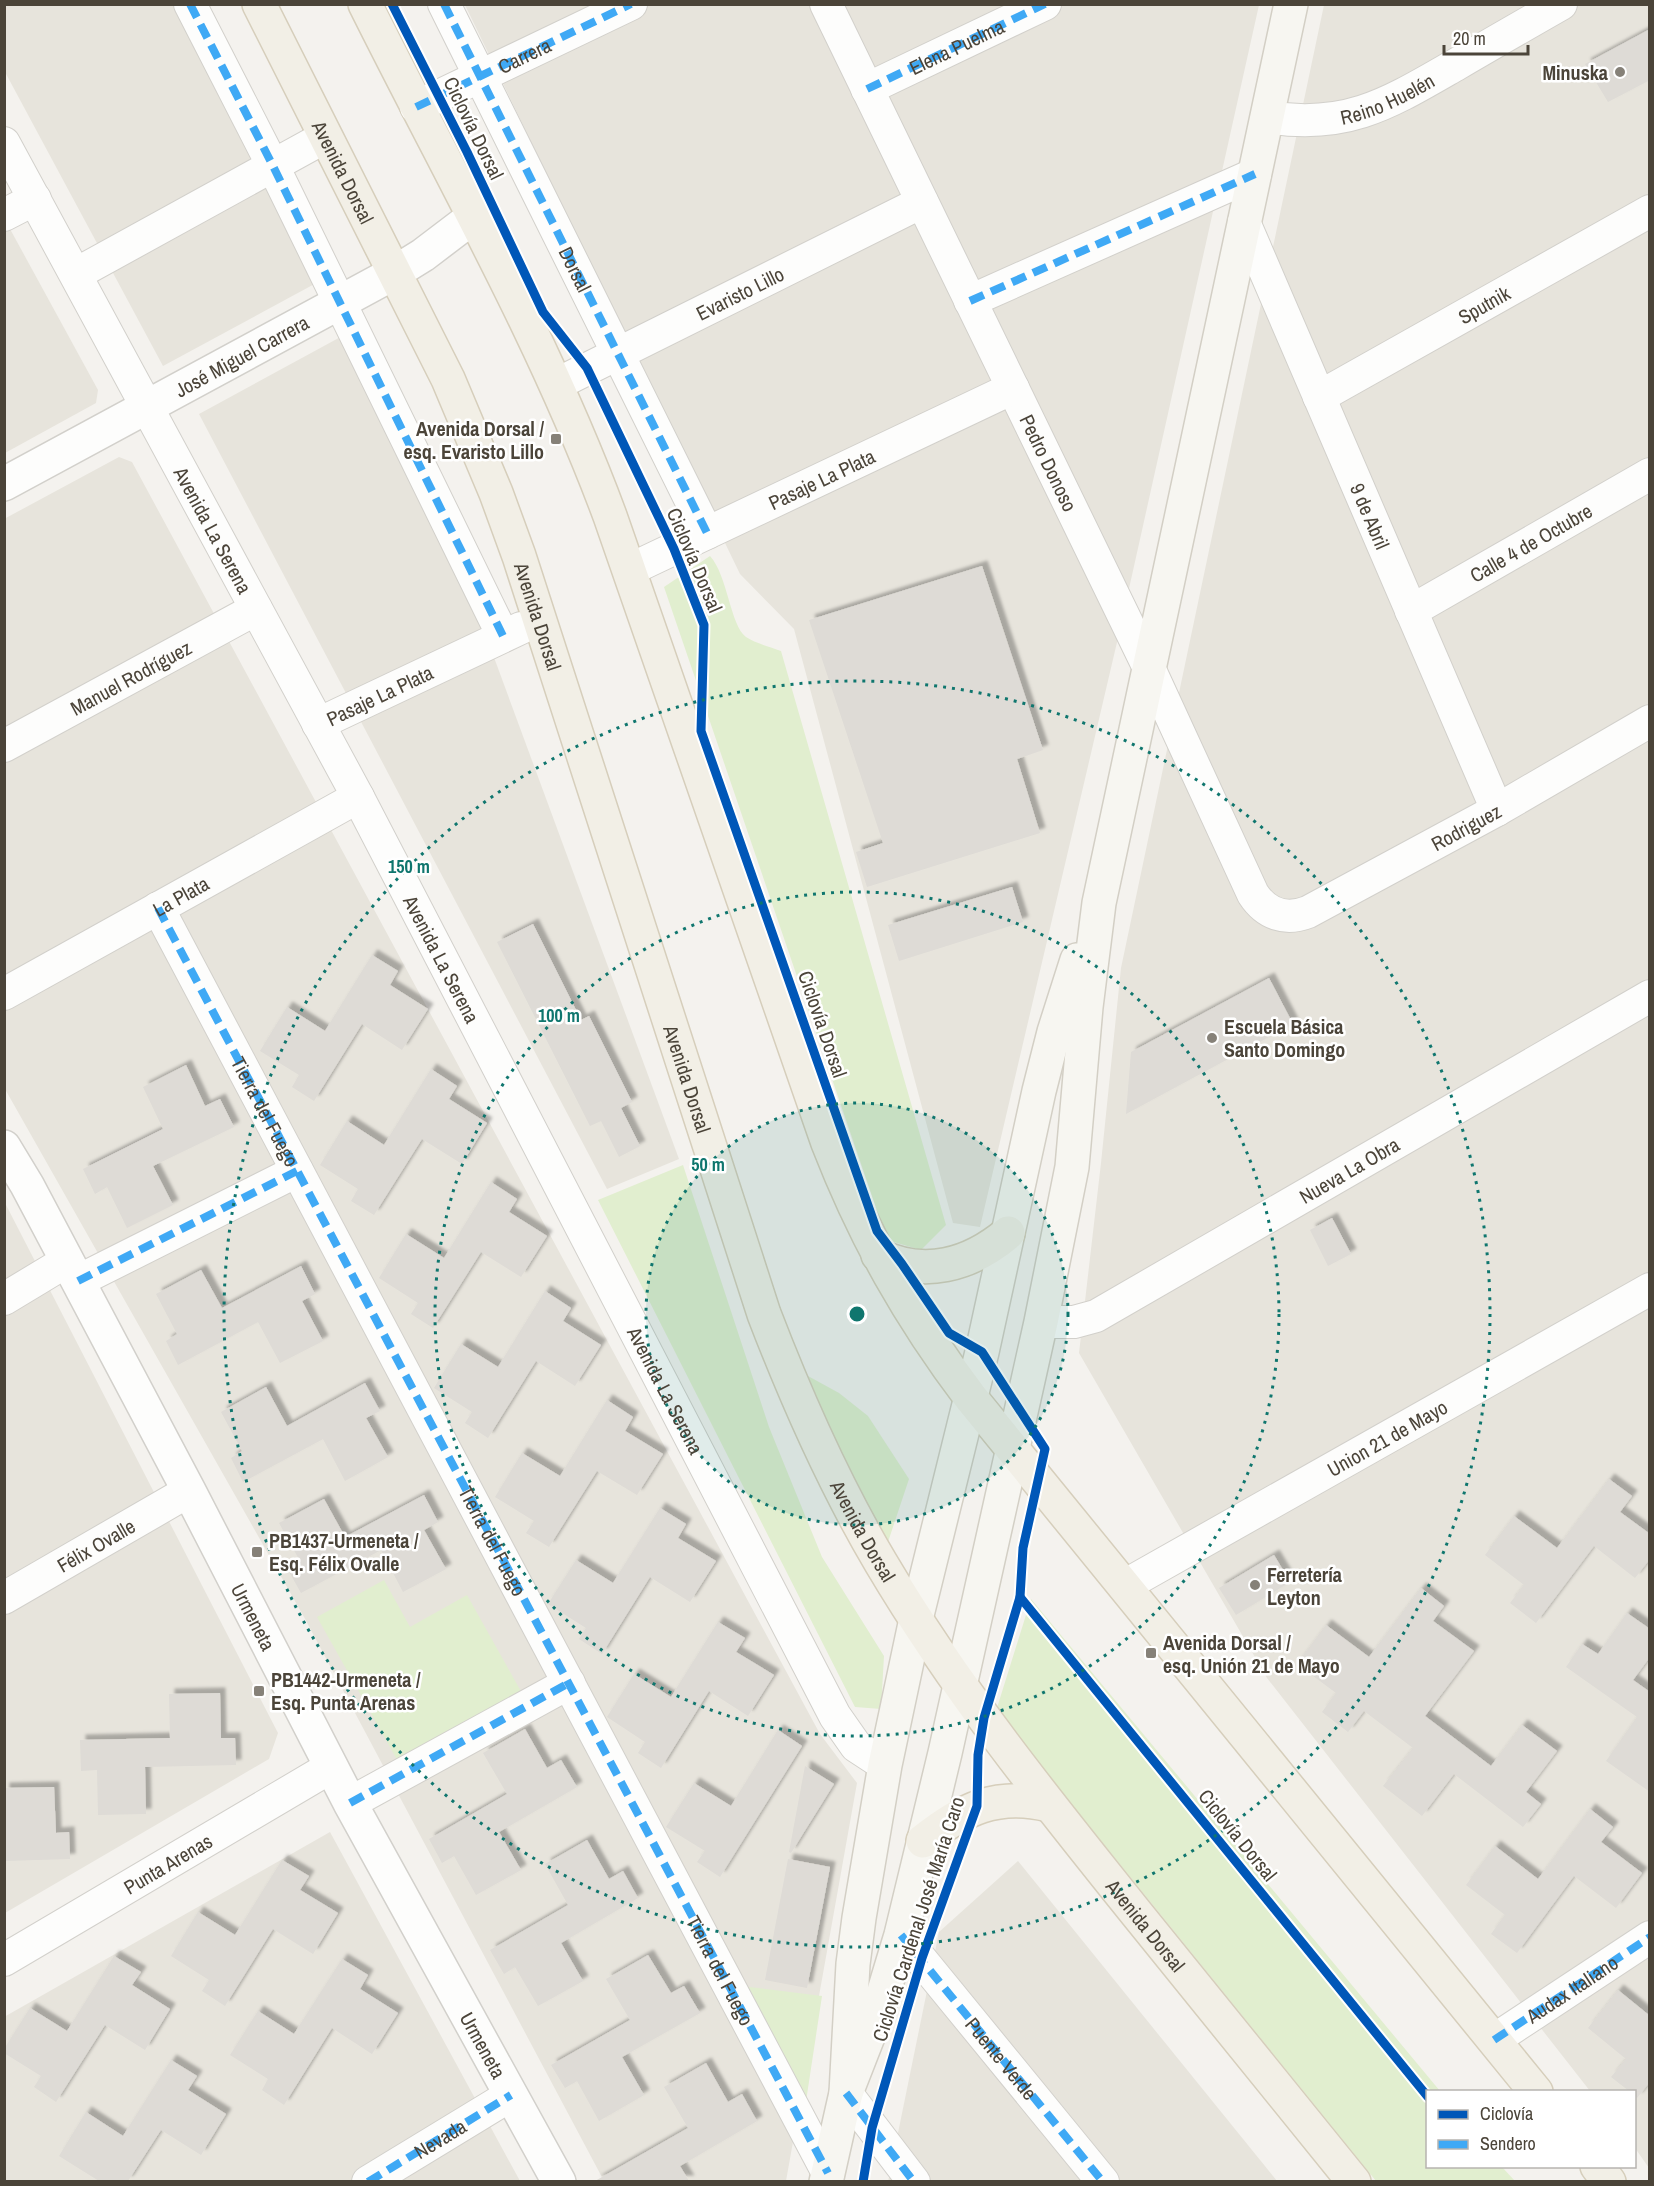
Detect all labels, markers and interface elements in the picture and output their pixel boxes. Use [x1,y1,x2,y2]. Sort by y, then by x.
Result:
street label: Elena Puelma [904,12,1008,81]
scale bar [1444,18,1528,56]
text: 20 m [1453,26,1486,51]
street label: Carrera [493,31,555,79]
place label: Minuska [1542,59,1608,86]
marker: Minuska [1613,65,1627,79]
street label: Reino Huelén [1338,66,1439,130]
street label: Ciclovía Dorsal [437,72,511,184]
street label: Avenida Dorsal [306,115,381,228]
street label: Dorsal [553,242,598,296]
street label: Evaristo Lillo [691,260,788,326]
street label: Sputnik [1453,279,1515,330]
street label: José Miguel Carrera [170,308,313,403]
street label: Pedro Donoso [1014,410,1084,516]
place label: Avenida Dorsal / esq. Evaristo Lillo [404,415,544,465]
marker: Avenida Dorsal / esq. Evaristo Lillo [549,432,563,446]
street label: Pasaje La Plata [764,442,879,516]
street label: Avenida La Serena [168,461,259,598]
street label: 9 de Abril [1344,479,1397,553]
street label: Calle 4 de Octubre [1465,497,1597,588]
street label: Ciclovía Dorsal [661,504,729,616]
street label: Avenida Dorsal [508,558,569,674]
street label: Manuel Rodríguez [65,633,196,721]
street label: Pasaje La Plata [322,658,437,732]
street label: Rodriguez [1426,797,1506,857]
text: 150 m [388,854,430,879]
street label: La Plata [148,869,213,922]
street label: Avenida La Serena [397,889,486,1027]
street label: Ciclovía Dorsal [792,967,854,1081]
text: 100 m [538,1003,580,1028]
place label: Escuela Básica Santo Domingo [1224,1013,1345,1063]
street label: Avenida Dorsal [658,1020,718,1136]
marker: Escuela Básica Santo Domingo [1205,1031,1219,1045]
street label: Tierra del Fuego [225,1051,306,1171]
street label: Nueva La Obra [1294,1130,1404,1209]
text: 50 m [691,1152,725,1177]
centre of rings [847,1304,867,1324]
street label: Avenida La Serena [621,1321,710,1459]
street label: Union 21 de Mayo [1322,1393,1452,1482]
street label: Avenida Dorsal [824,1475,902,1586]
street label: Tierra del Fuego [453,1481,533,1601]
street label: Félix Ovalle [52,1512,140,1578]
place label: PB1437-Urmeneta / Esq. Félix Ovalle [269,1527,419,1577]
marker: PB1437-Urmeneta / Esq. Félix Ovalle [250,1545,264,1559]
place label: Ferretería Leyton [1267,1561,1342,1611]
street label: Urmeneta [225,1578,282,1655]
marker: Ferretería Leyton [1248,1578,1262,1592]
place label: Avenida Dorsal / esq. Unión 21 de Mayo [1163,1629,1340,1679]
marker: Avenida Dorsal / esq. Unión 21 de Mayo [1144,1646,1158,1660]
place label: PB1442-Urmeneta / Esq. Punta Arenas [271,1666,421,1716]
marker: PB1442-Urmeneta / Esq. Punta Arenas [252,1684,266,1698]
street label: Ciclovía Dorsal [1193,1783,1283,1887]
street label: Ciclovía Cardenal José María Caro [866,1793,970,2045]
street label: Punta Arenas [118,1827,217,1900]
street label: Avenida Dorsal [1100,1872,1192,1977]
street label: Tierra del Fuego [680,1910,761,2030]
street label: Audax Italiano [1520,1949,1623,2029]
street label: Urmeneta [454,2007,513,2083]
street label: Puente Verde [960,2011,1044,2105]
legend [1426,2090,1636,2168]
text: Ciclovía [1480,2101,1533,2126]
street label: Nevada [409,2112,471,2165]
text: Sendero [1480,2131,1536,2156]

